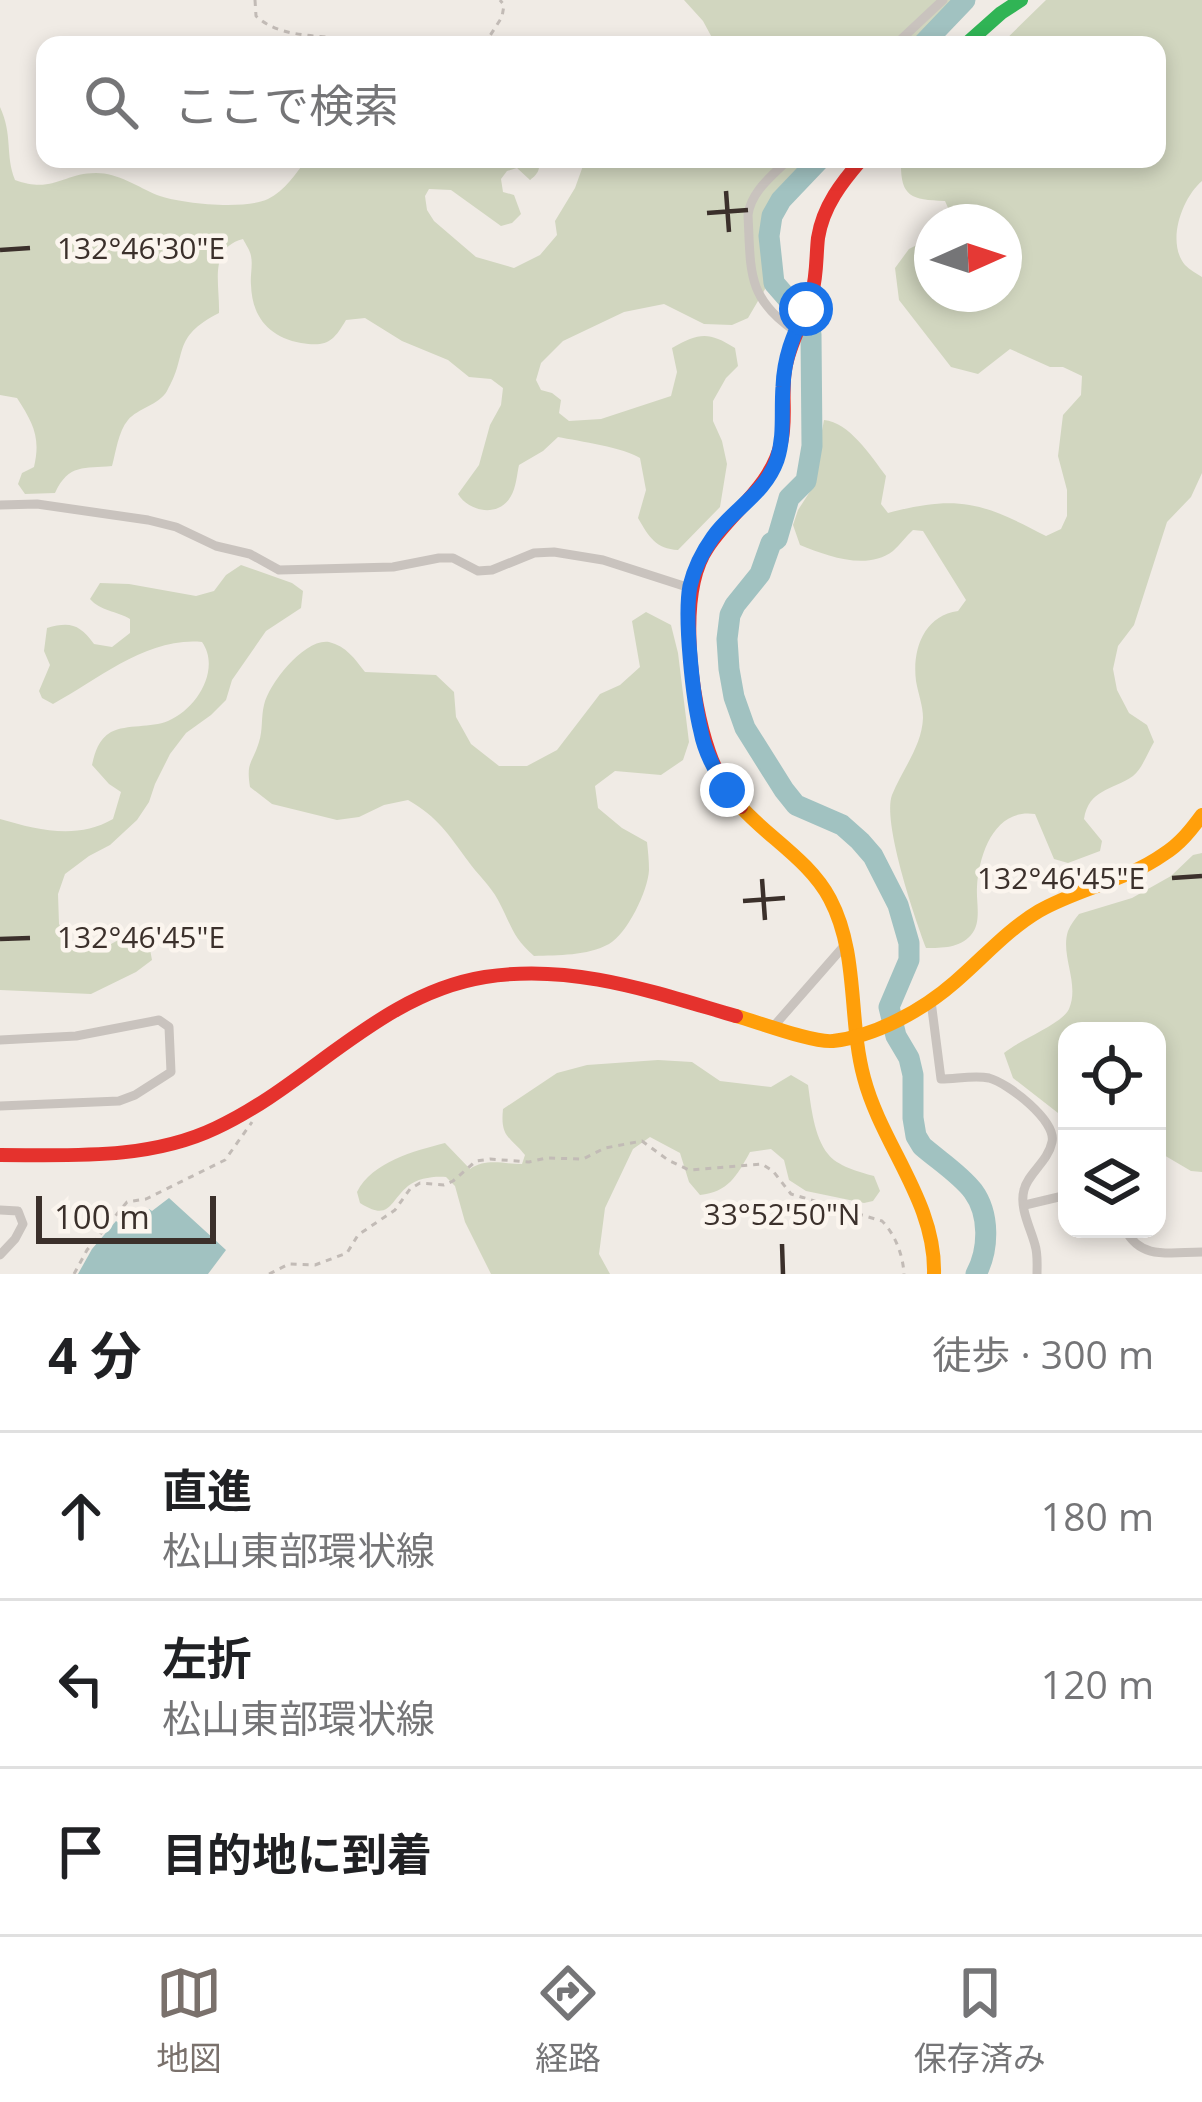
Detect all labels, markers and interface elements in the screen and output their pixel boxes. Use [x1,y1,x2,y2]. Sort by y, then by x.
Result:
search box [36,36,1166,168]
icon: search [78,69,144,135]
text: ここで検索 [174,74,399,135]
north arrow [914,204,1022,312]
text: 132°46'30"E [57,227,225,268]
route start [779,282,833,336]
route end [700,763,754,817]
text: 132°46'45"E [977,857,1145,898]
text: 132°46'45"E [57,916,225,957]
map controls [1058,1022,1166,1238]
button: locate [1058,1022,1166,1130]
button: layers [1058,1130,1166,1238]
scale bar [36,1190,216,1243]
text: 33°52'50"N [704,1193,860,1234]
text: 100 m [54,1194,150,1239]
text: 4 分 [48,1319,141,1389]
text: 徒歩 · 300 m [932,1327,1154,1380]
text: 直進 [162,1459,252,1520]
icon: ahead [48,1483,114,1549]
text: 180 m [1041,1489,1154,1542]
text: 松山東部環状線 [162,1523,435,1576]
text: 左折 [162,1627,252,1688]
icon: left [48,1651,114,1717]
text: 120 m [1041,1657,1154,1710]
text: 松山東部環状線 [162,1691,435,1744]
icon: arrive [48,1819,114,1885]
text: 目的地に到着 [162,1823,432,1884]
tab: 地図 [156,1960,222,2080]
tab: 経路 [535,1960,601,2080]
tab: 保存済み [914,1960,1046,2080]

